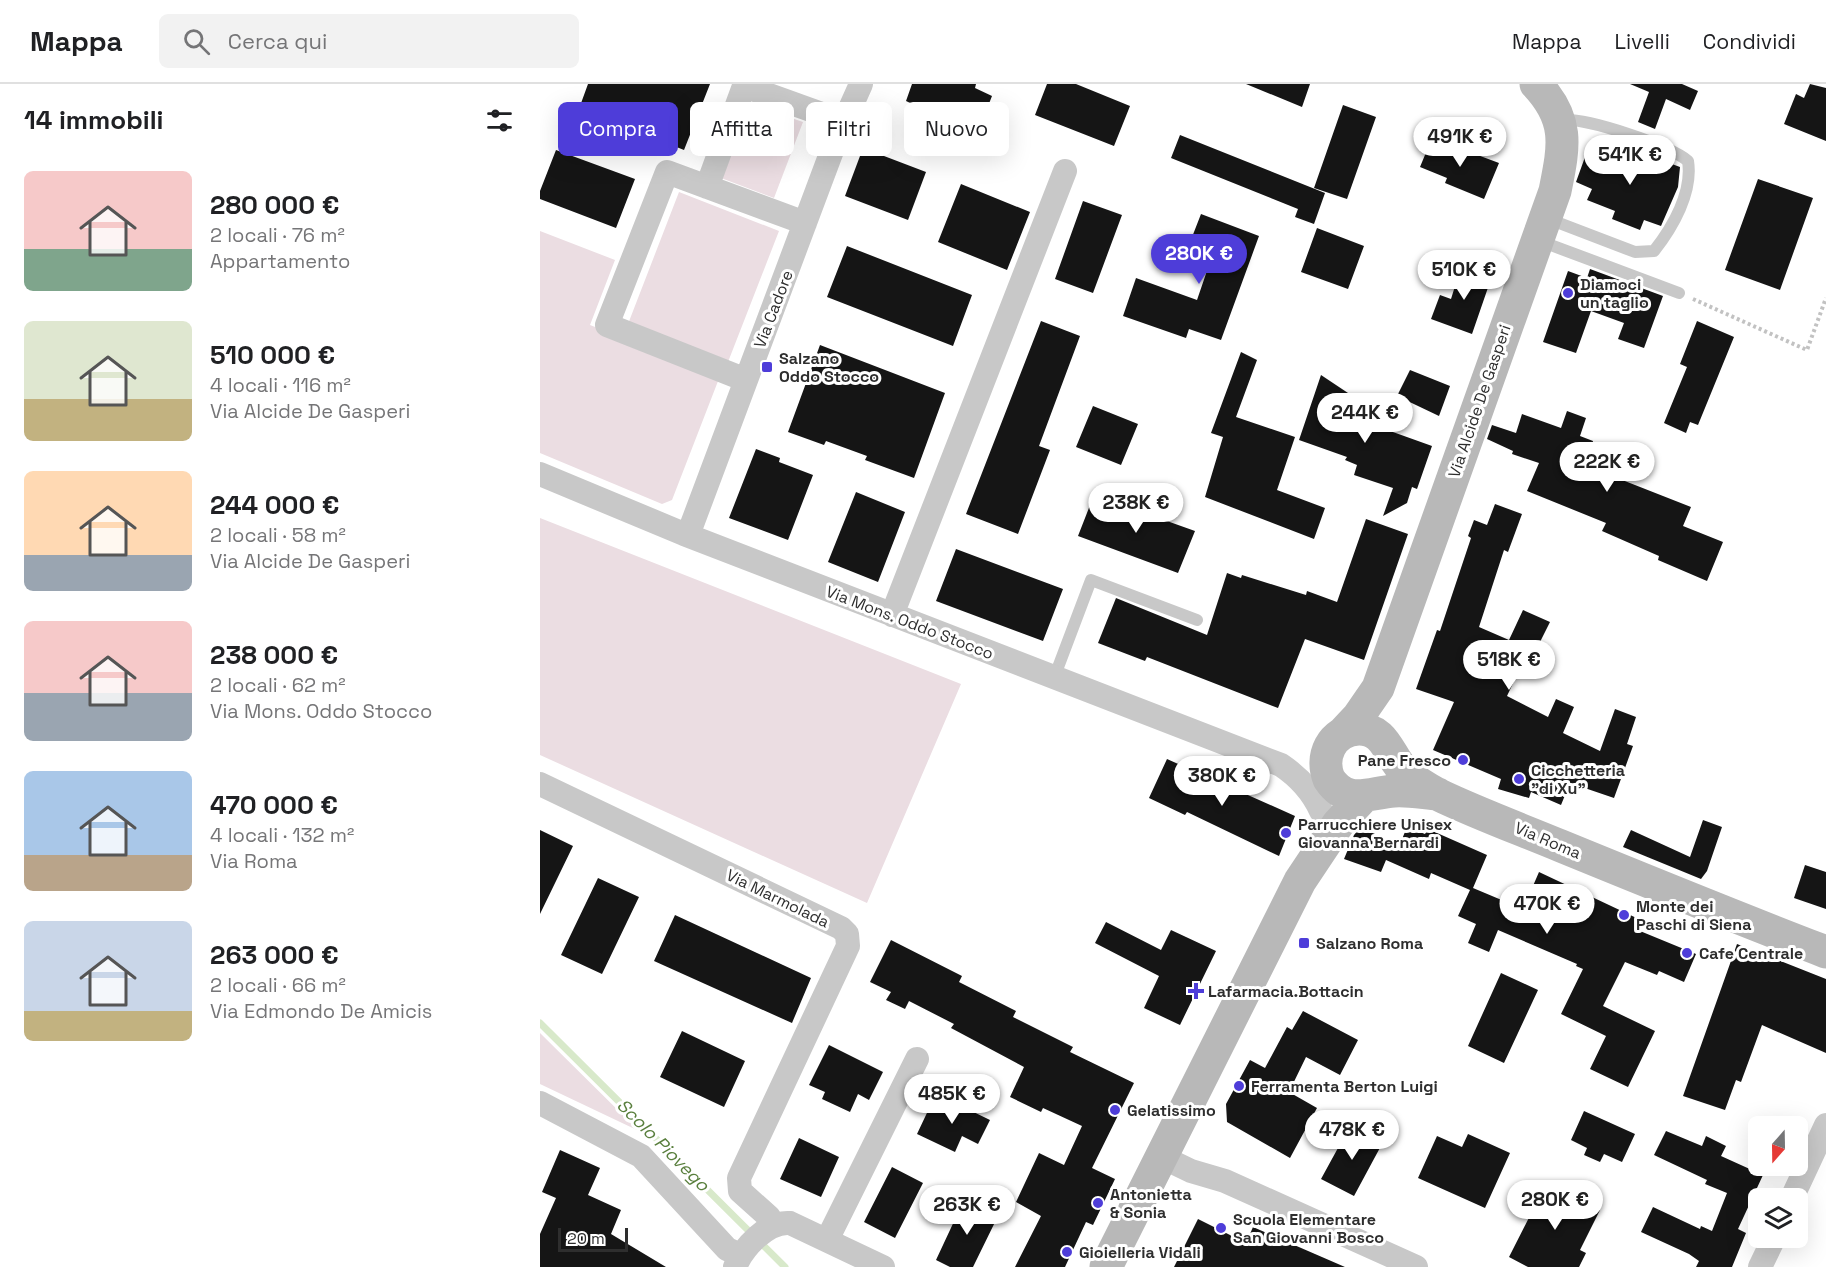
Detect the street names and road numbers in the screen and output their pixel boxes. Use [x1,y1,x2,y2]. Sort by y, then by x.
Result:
street label: Via Cadore [749,267,798,351]
street label: Via Alcide De Gasperi [1443,322,1516,480]
street label: Via Mons. Oddo Stocco [823,581,997,664]
street label: Via Roma [1511,817,1584,864]
street label: Via Marmolada [723,864,833,932]

